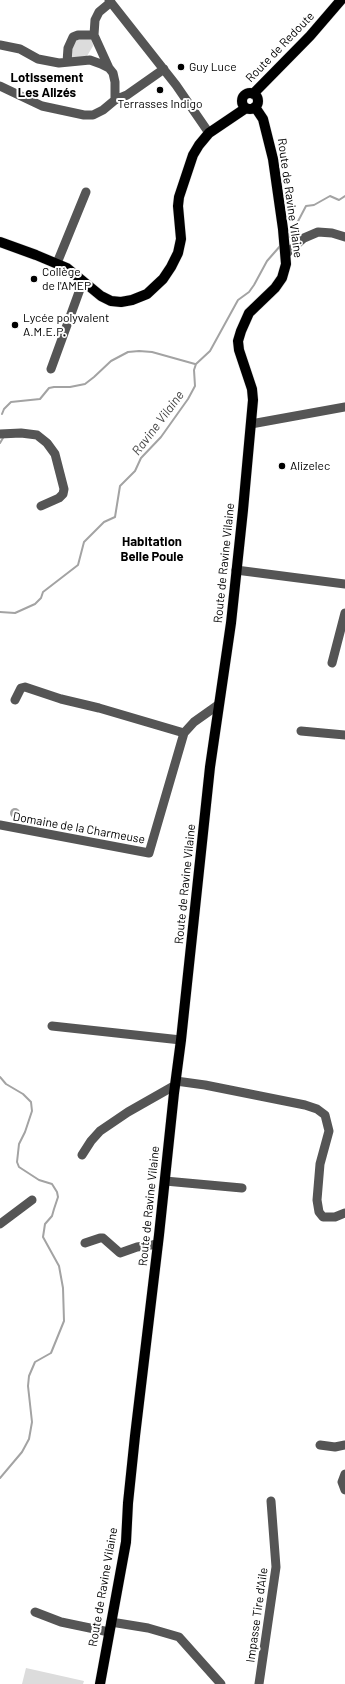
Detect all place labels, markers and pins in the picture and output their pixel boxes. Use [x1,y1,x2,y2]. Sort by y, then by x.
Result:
place label: Guy Luce [189,60,237,74]
marker: Guy Luce [176,62,186,72]
marker: Terrasses Indigo [155,85,165,95]
place label: Terrasses Indigo [117,97,203,111]
place label: Collège de l'AMEP [42,265,91,293]
marker: Collège de l'AMEP [29,274,39,284]
place label: Lycée polyvalent A.M.E.P. [23,311,109,339]
marker: Lycée polyvalent A.M.E.P. [10,320,20,330]
place label: Alizelec [290,459,330,473]
marker: Alizelec [277,461,287,471]

